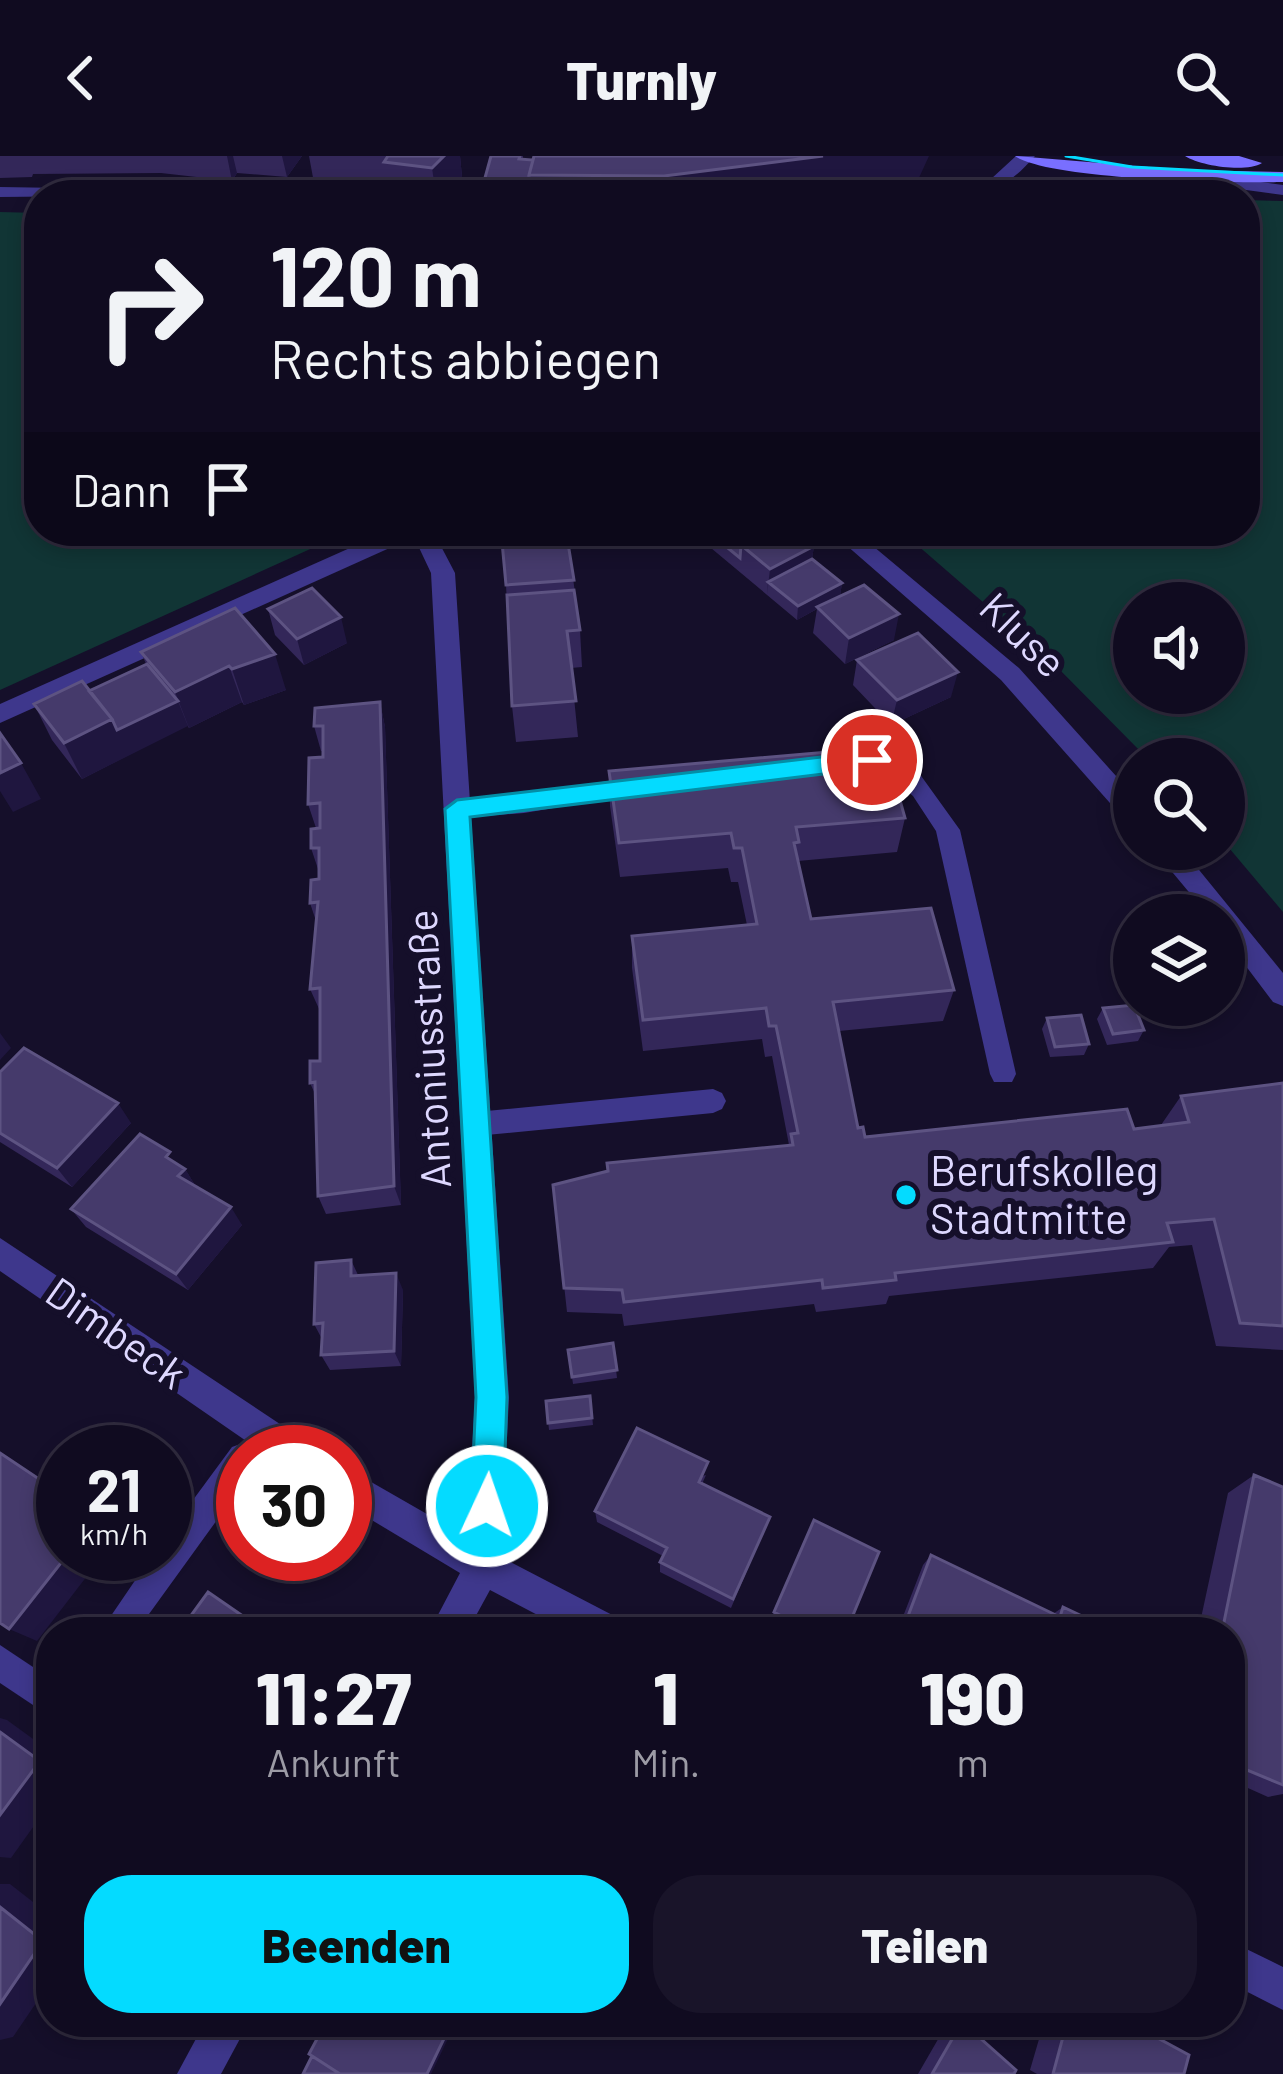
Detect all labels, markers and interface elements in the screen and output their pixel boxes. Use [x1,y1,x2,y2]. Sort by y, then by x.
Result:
icon: back [48,45,114,111]
icon: search [1169,45,1235,111]
text: Turnly [566,46,717,111]
text: 120 m [270,223,482,324]
icon: right [72,228,228,384]
text: Rechts abbiegen [270,325,661,390]
icon: arrive [195,456,261,522]
text: Dann [72,462,171,516]
street label: Kluse [971,581,1078,686]
map controls [1113,582,1245,1026]
button: sound [1113,582,1245,714]
pin [821,709,923,811]
icon: arrive [839,727,905,793]
button: search [1113,738,1245,870]
button: layers [1113,894,1245,1026]
street label: Antoniusstraße [395,908,459,1190]
place label: Berufskolleg Stadtmitte [930,1144,1158,1242]
marker: Berufskolleg Stadtmitte [893,1182,919,1208]
street label: Dimbeck [38,1265,197,1398]
speed limit sign: 30 [216,1425,372,1581]
position arrow [424,1443,550,1569]
text: 21 [87,1452,141,1524]
text: km/h [80,1515,148,1551]
text: 11:27 [256,1653,412,1739]
text: 1 [653,1653,679,1739]
text: 190 [920,1653,1025,1739]
text: Ankunft [267,1738,401,1785]
text: Min. [631,1738,700,1785]
text: m [957,1738,989,1785]
button: Beenden [84,1875,629,2013]
button: Teilen [653,1875,1197,2013]

